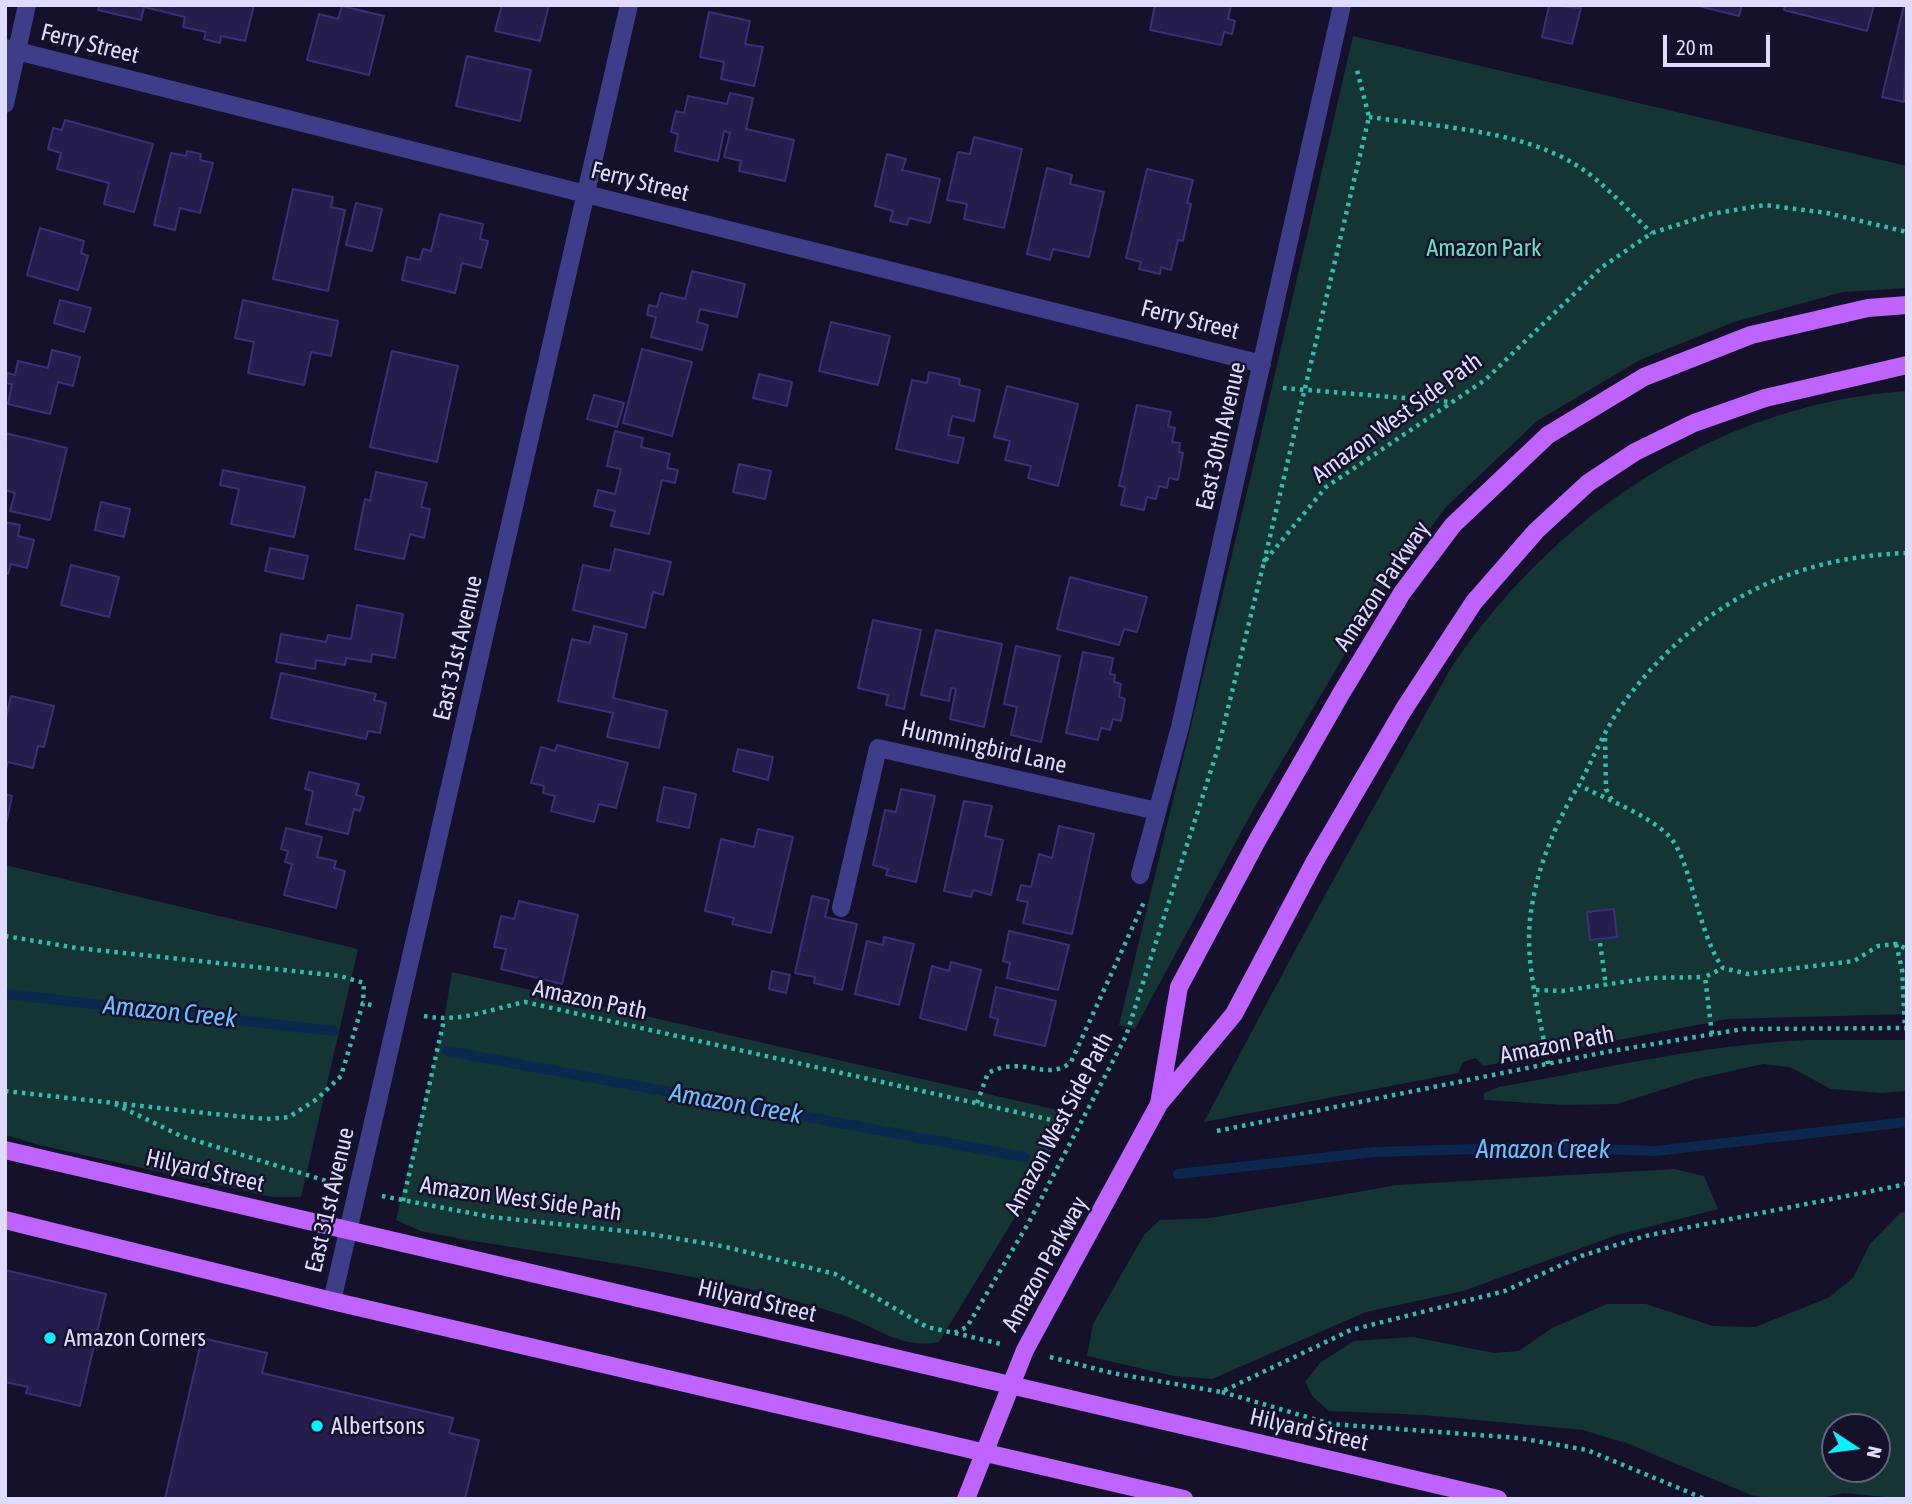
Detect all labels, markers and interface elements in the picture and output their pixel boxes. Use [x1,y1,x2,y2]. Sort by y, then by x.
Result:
street label: Ferry Street [38,18,142,70]
scale bar [1667,21,1774,65]
text: 20 m [1676,35,1714,59]
street label: Ferry Street [588,156,692,208]
park label: Amazon Park [1427,234,1541,262]
street label: Ferry Street [1138,294,1242,346]
street label: Amazon West Side Path [1306,347,1488,489]
street label: East 30th Avenue [1190,359,1252,513]
street label: Amazon Parkway [1328,516,1436,656]
street label: East 31st Avenue [427,573,489,723]
street label: Hummingbird Lane [898,714,1070,780]
street label: Amazon Path [530,974,650,1026]
water label: Amazon Creek [102,989,238,1035]
street label: Amazon Path [1497,1020,1617,1070]
street label: Amazon West Side Path [999,1028,1119,1220]
water label: Amazon Creek [667,1077,805,1131]
street label: East 31st Avenue [299,1125,361,1275]
water label: Amazon Creek [1476,1134,1610,1166]
street label: Hilyard Street [143,1143,267,1199]
street label: Amazon West Side Path [418,1171,624,1227]
street label: Amazon Parkway [996,1191,1094,1337]
street label: Hilyard Street [695,1273,819,1329]
place label: Amazon Corners [64,1324,206,1352]
marker: Amazon Corners [42,1330,58,1346]
street label: Hilyard Street [1247,1402,1371,1458]
place label: Albertsons [331,1412,425,1440]
north arrow [1821,1413,1891,1483]
marker: Albertsons [309,1418,325,1434]
text: N [1863,1444,1886,1460]

